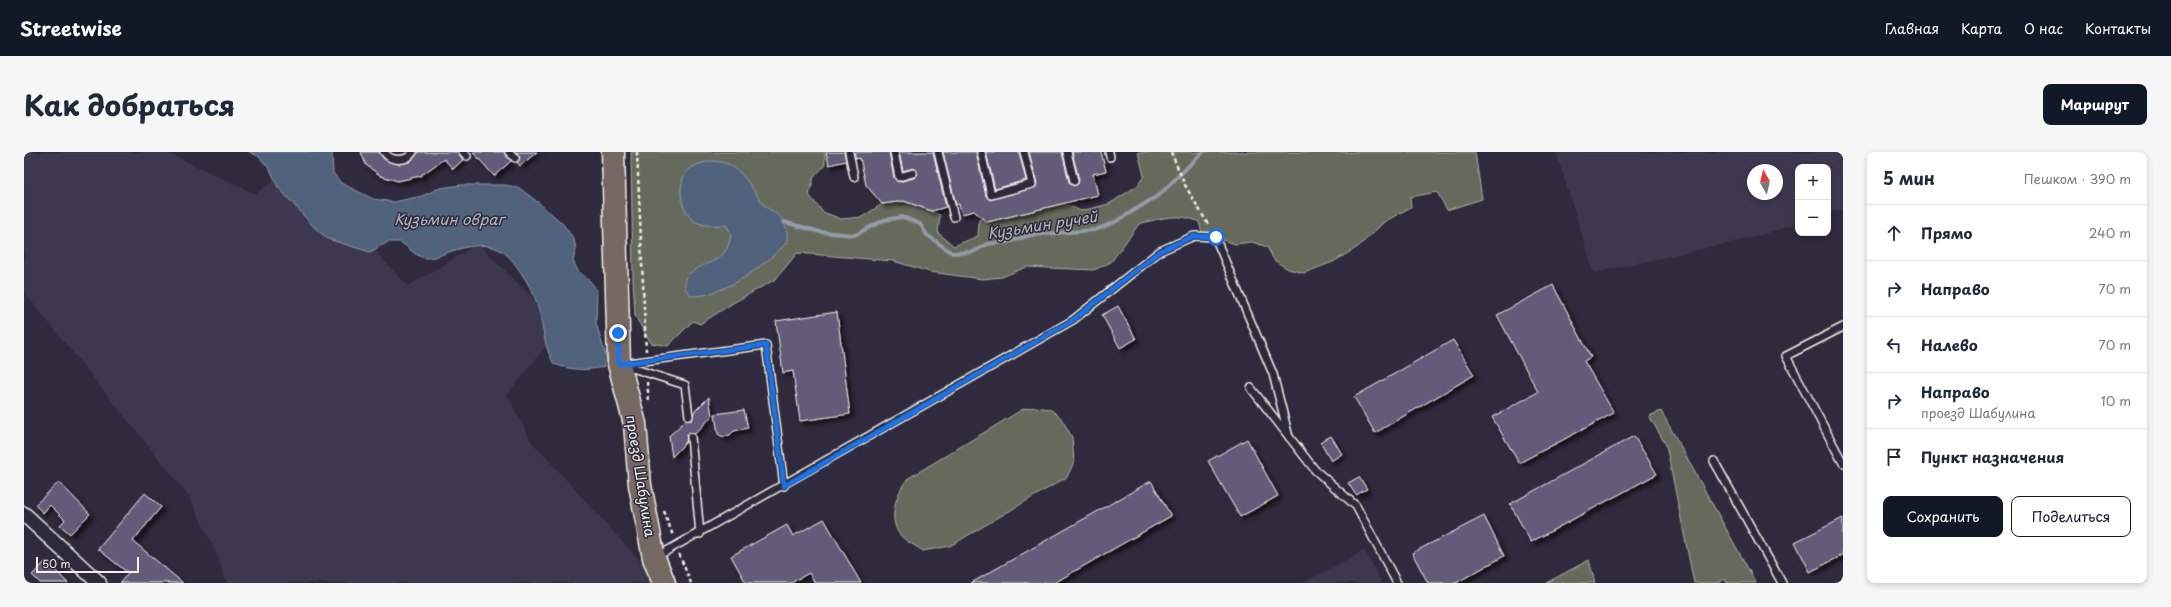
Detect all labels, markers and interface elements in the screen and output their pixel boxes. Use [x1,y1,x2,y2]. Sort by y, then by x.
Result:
text: Streetwise [20,14,122,42]
text: Главная [1885,18,1939,39]
text: Карта [1961,18,2002,39]
text: О нас [2024,18,2063,39]
text: Контакты [2085,18,2151,39]
text: Как добраться [24,83,235,126]
button: Маршрут [2043,84,2147,125]
north arrow [1747,164,1783,200]
map controls [1795,164,1831,236]
button: + [1795,164,1831,200]
text: 5 мин [1883,165,1935,191]
text: Пешком · 390 m [2024,169,2131,188]
button: − [1795,200,1831,236]
water label: Кузьмин ручей [985,204,1101,244]
water label: Кузьмин овраг [394,207,506,230]
text: Прямо [1921,221,1972,244]
icon: ahead [1883,222,1905,244]
text: 240 m [2089,223,2131,242]
route start [1207,228,1225,246]
text: Направо [1921,277,1990,300]
icon: right [1883,278,1905,300]
text: 70 m [2098,279,2131,298]
route end [609,324,627,342]
text: Налево [1921,333,1978,356]
icon: left [1883,334,1905,356]
text: 70 m [2098,335,2131,354]
text: Направо [1921,380,1990,403]
icon: right [1883,390,1905,412]
text: 10 m [2101,391,2131,410]
text: проезд Шабулина [1921,403,2036,422]
street label: проезд Шабулина [621,413,661,539]
text: Пункт назначения [1921,445,2064,468]
icon: arrive [1883,446,1905,468]
button: Сохранить [1883,496,2003,537]
button: Поделиться [2011,496,2131,537]
scale bar [36,555,139,574]
text: 50 m [42,555,71,572]

